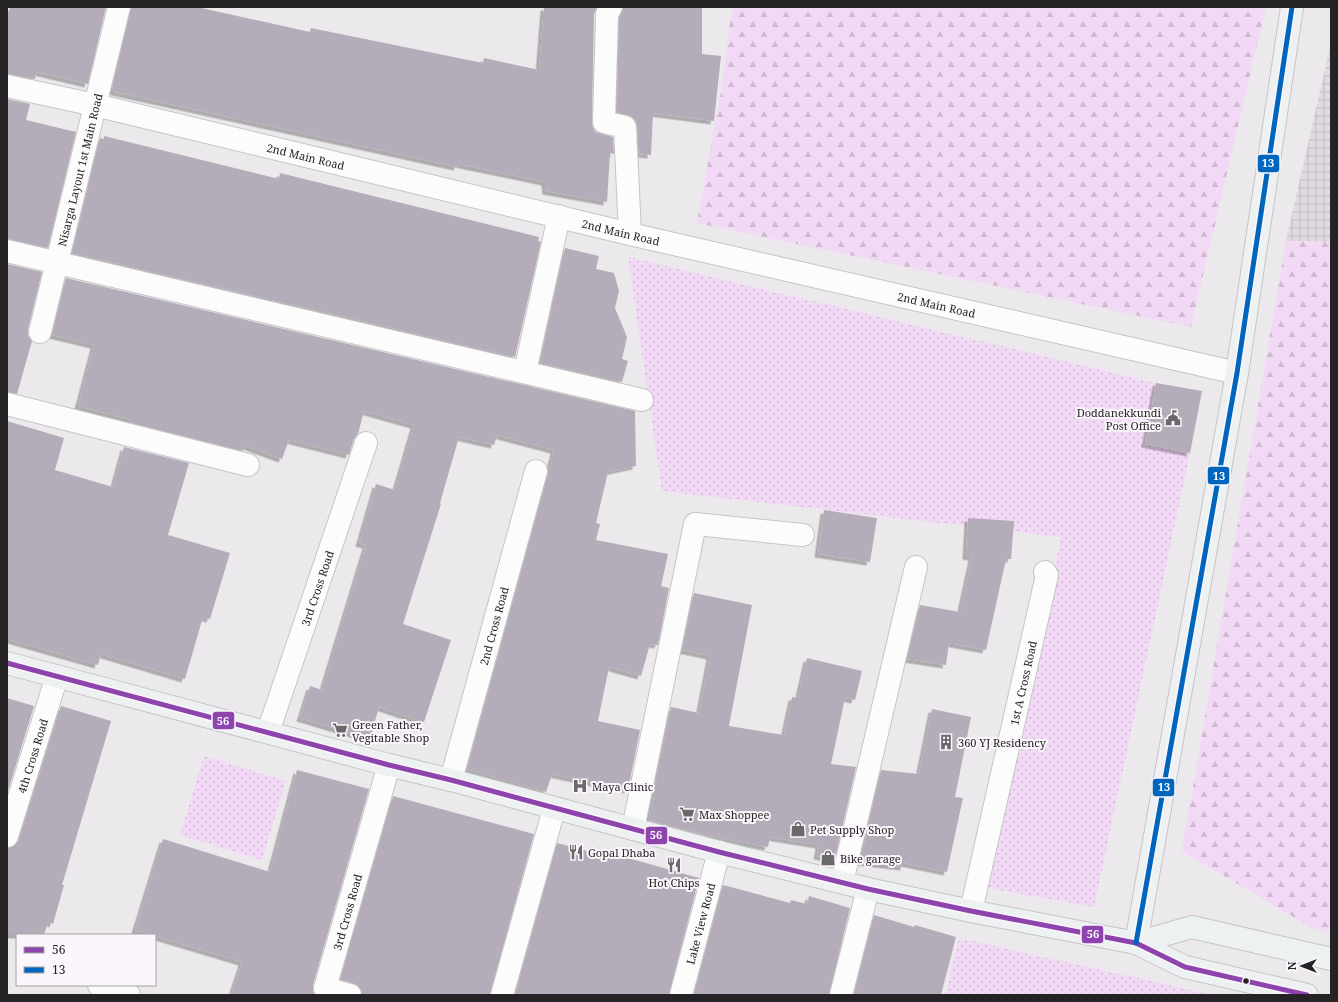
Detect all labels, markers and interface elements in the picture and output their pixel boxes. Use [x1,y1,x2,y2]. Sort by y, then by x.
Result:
street label: Nisarga Layout 1st Main Road [54,91,105,248]
street label: 2nd Main Road [266,139,347,173]
line badge: 13 [1257,154,1280,173]
text: 13 [1262,155,1274,170]
street label: 2nd Main Road [580,215,662,248]
street label: 2nd Main Road [896,288,977,320]
place label: Doddanekkundi Post Office [1077,405,1161,433]
public building icon: Doddanekkundi Post Office [1164,409,1182,427]
line badge: 13 [1207,466,1230,485]
text: 13 [1213,468,1225,483]
street label: 3rd Cross Road [297,548,337,628]
street label: 2nd Cross Road [476,585,511,667]
street label: 1st A Cross Road [1006,639,1039,726]
line badge: 56 [212,711,235,730]
text: 56 [217,713,229,728]
street label: 4th Cross Road [13,716,51,795]
place label: Green Father, Vegitable Shop [352,717,429,745]
supermarket icon: Green Father, Vegitable Shop [331,721,349,739]
building icon: 360 YJ Residency [937,733,955,751]
place label: 360 YJ Residency [958,735,1047,750]
hospital icon: Maya Clinic [571,777,589,795]
line badge: 13 [1152,778,1175,797]
place label: Maya Clinic [592,779,653,794]
text: 13 [1158,779,1170,794]
supermarket icon: Max Shoppee [678,805,696,823]
place label: Max Shoppee [699,807,769,822]
shop icon: Pet Supply Shop [789,820,807,838]
place label: Pet Supply Shop [810,822,895,837]
line badge: 56 [645,826,668,845]
text: 56 [650,827,662,842]
restaurant icon: Gopal Dhaba [567,843,585,861]
place label: Gopal Dhaba [588,845,656,860]
shop icon: Bike garage [819,849,837,867]
place label: Bike garage [840,851,901,866]
restaurant icon: Hot Chips [665,856,683,874]
street label: 3rd Cross Road [329,872,365,952]
place label: Hot Chips [649,875,699,890]
street label: Lake View Road [682,881,718,966]
line badge: 56 [1081,925,1104,944]
text: 56 [1087,926,1099,941]
legend [16,934,156,986]
text: 56 [52,941,66,958]
north arrow [1282,946,1322,986]
text: 13 [52,961,66,978]
text: N [1284,961,1299,970]
unlabelled marker [1241,976,1251,986]

